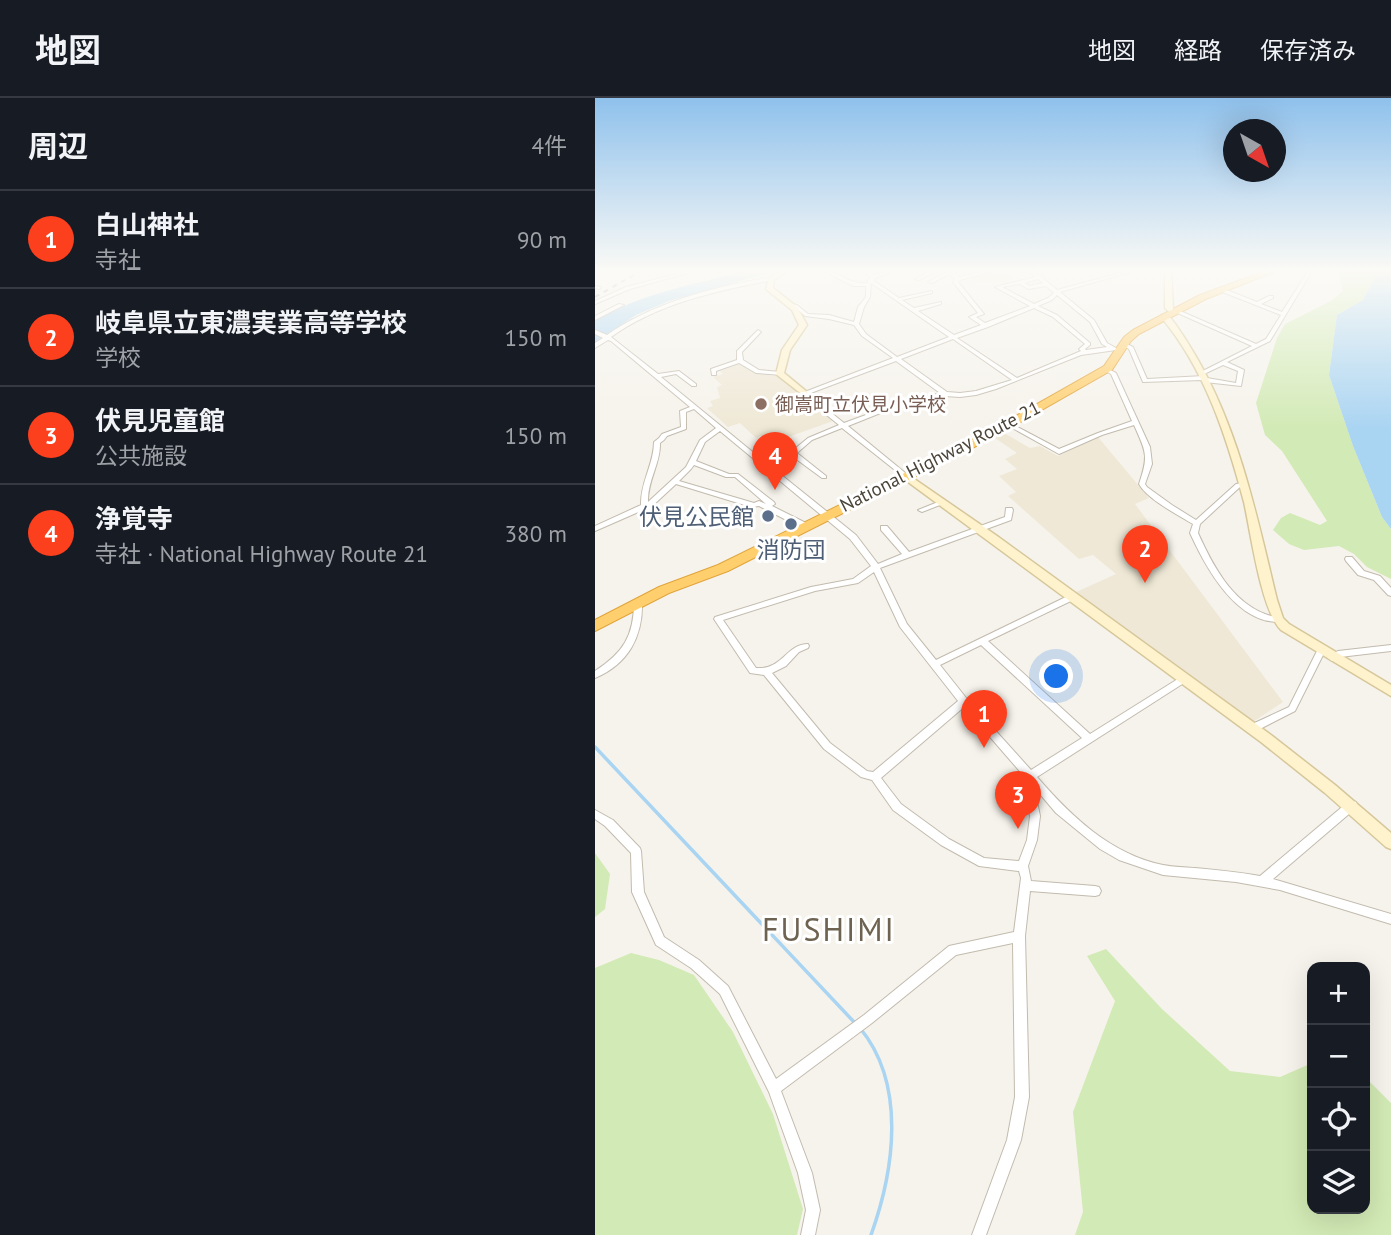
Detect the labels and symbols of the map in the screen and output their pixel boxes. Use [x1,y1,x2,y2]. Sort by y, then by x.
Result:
north arrow [1223,119,1286,182]
place label: 御嵩町立伏見小学校 [775,392,946,416]
street label: National Highway Route 21 [836,395,1044,517]
marker: 御嵩町立伏見小学校 [753,396,769,412]
pin: 4 [752,432,798,490]
place label: 伏見公民館 [639,502,754,531]
marker: 伏見公民館 [760,508,776,524]
marker: 消防団 [783,516,799,532]
pin: 2 [1122,525,1168,583]
place label: 消防団 [757,535,826,564]
your location [1039,659,1073,693]
pin: 1 [961,690,1007,748]
pin: 3 [995,771,1041,829]
district label: FUSHIMI [762,908,896,950]

